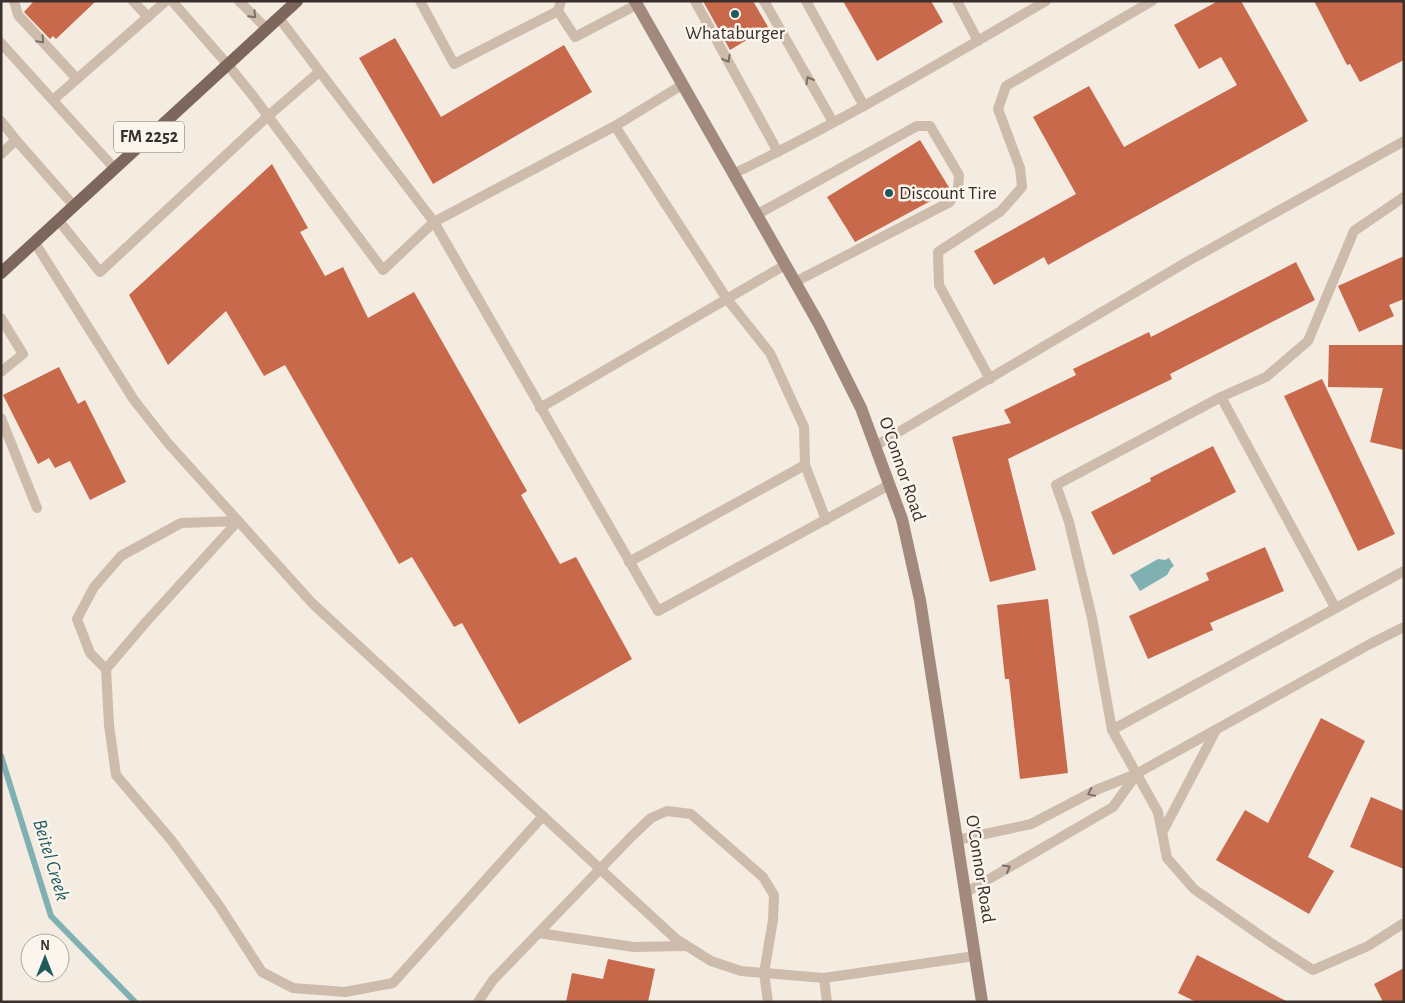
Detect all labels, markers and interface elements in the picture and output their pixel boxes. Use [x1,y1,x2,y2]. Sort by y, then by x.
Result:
marker: Whataburger [729,8,741,20]
one-way arrow [247,9,256,18]
place label: Whataburger [685,24,785,43]
one-way arrow [35,35,44,44]
one-way arrow [720,54,730,63]
one-way arrow [805,76,815,85]
road number: FM 2252 [114,121,184,152]
place label: Discount Tire [899,184,997,203]
marker: Discount Tire [883,187,895,199]
street label: O'Connor Road [875,414,929,524]
one-way arrow [1087,787,1096,797]
street label: O'Connor Road [962,814,998,924]
water label: Beitel Creek [29,817,73,903]
one-way arrow [1002,865,1011,875]
north arrow [20,933,70,983]
text: N [40,939,50,953]

